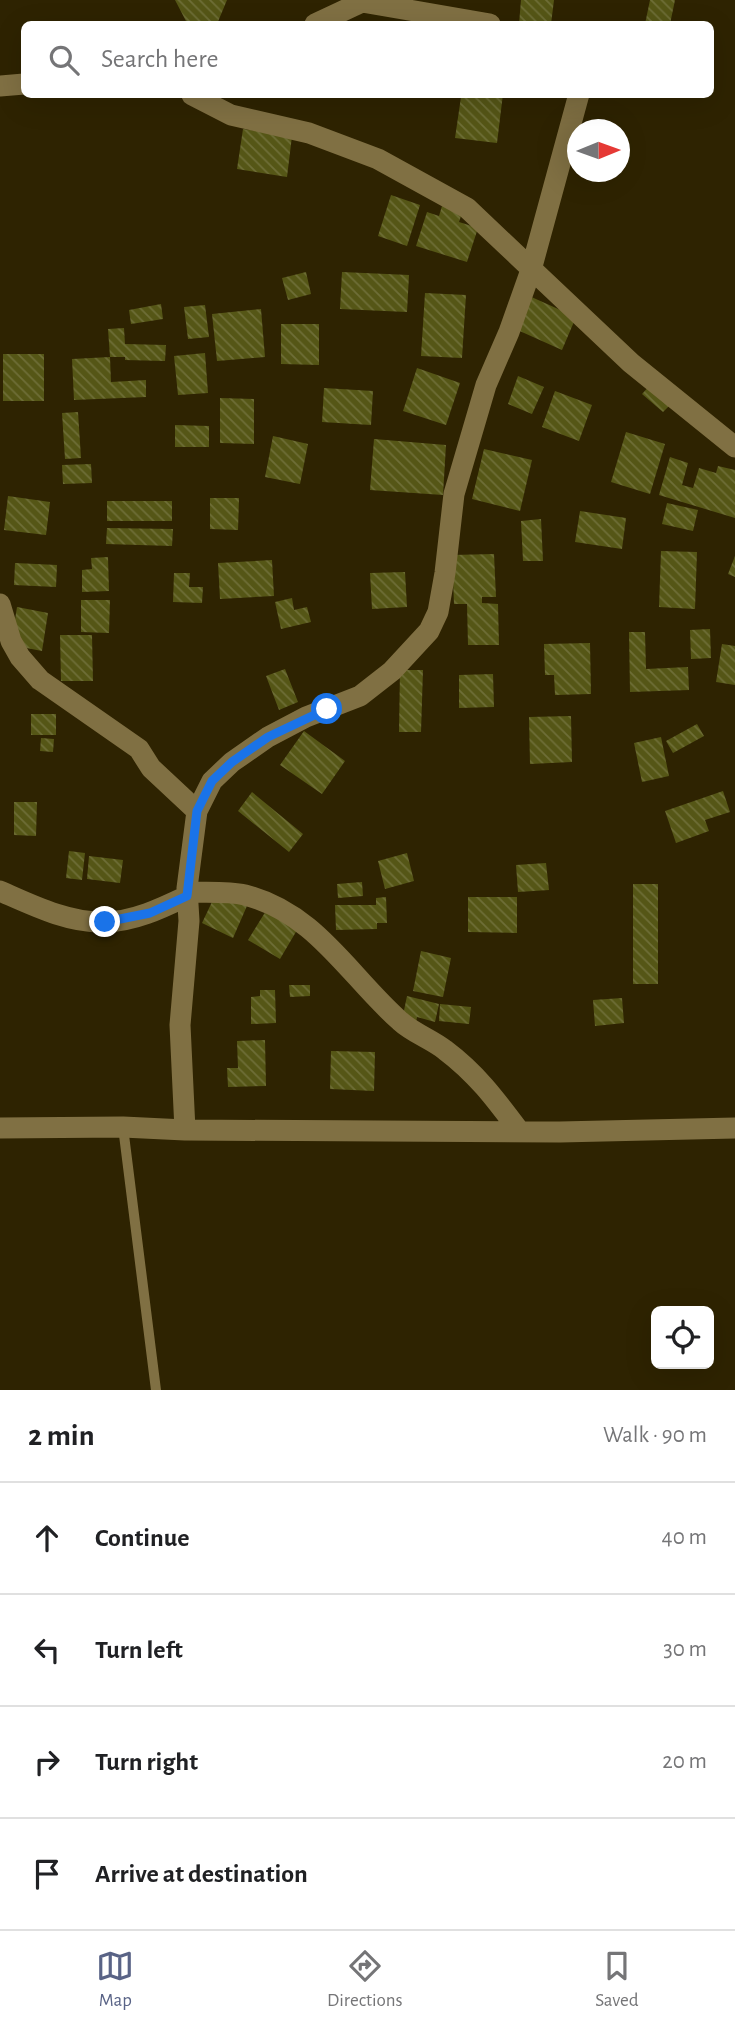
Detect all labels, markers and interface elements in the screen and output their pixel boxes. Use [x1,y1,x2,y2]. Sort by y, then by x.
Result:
search box [21,21,714,98]
icon: search [45,41,83,79]
text: Search here [101,46,219,72]
north arrow [567,119,630,182]
route start [311,693,342,724]
route end [89,906,120,937]
map controls [651,1306,714,1369]
button: locate [651,1306,714,1369]
text: 2 min [28,1421,95,1451]
text: Walk · 90 m [603,1424,707,1447]
icon: ahead [28,1519,66,1557]
text: Continue [95,1525,190,1551]
text: 40 m [662,1526,707,1549]
icon: left [28,1631,66,1669]
text: Turn left [95,1637,183,1663]
text: 30 m [663,1638,707,1661]
icon: right [28,1743,66,1781]
text: Turn right [95,1749,198,1775]
text: 20 m [662,1750,707,1773]
icon: arrive [28,1855,66,1893]
text: Arrive at destination [95,1861,308,1887]
tab: Map [96,1947,134,2012]
tab: Directions [327,1947,403,2012]
tab: Saved [595,1947,639,2012]

